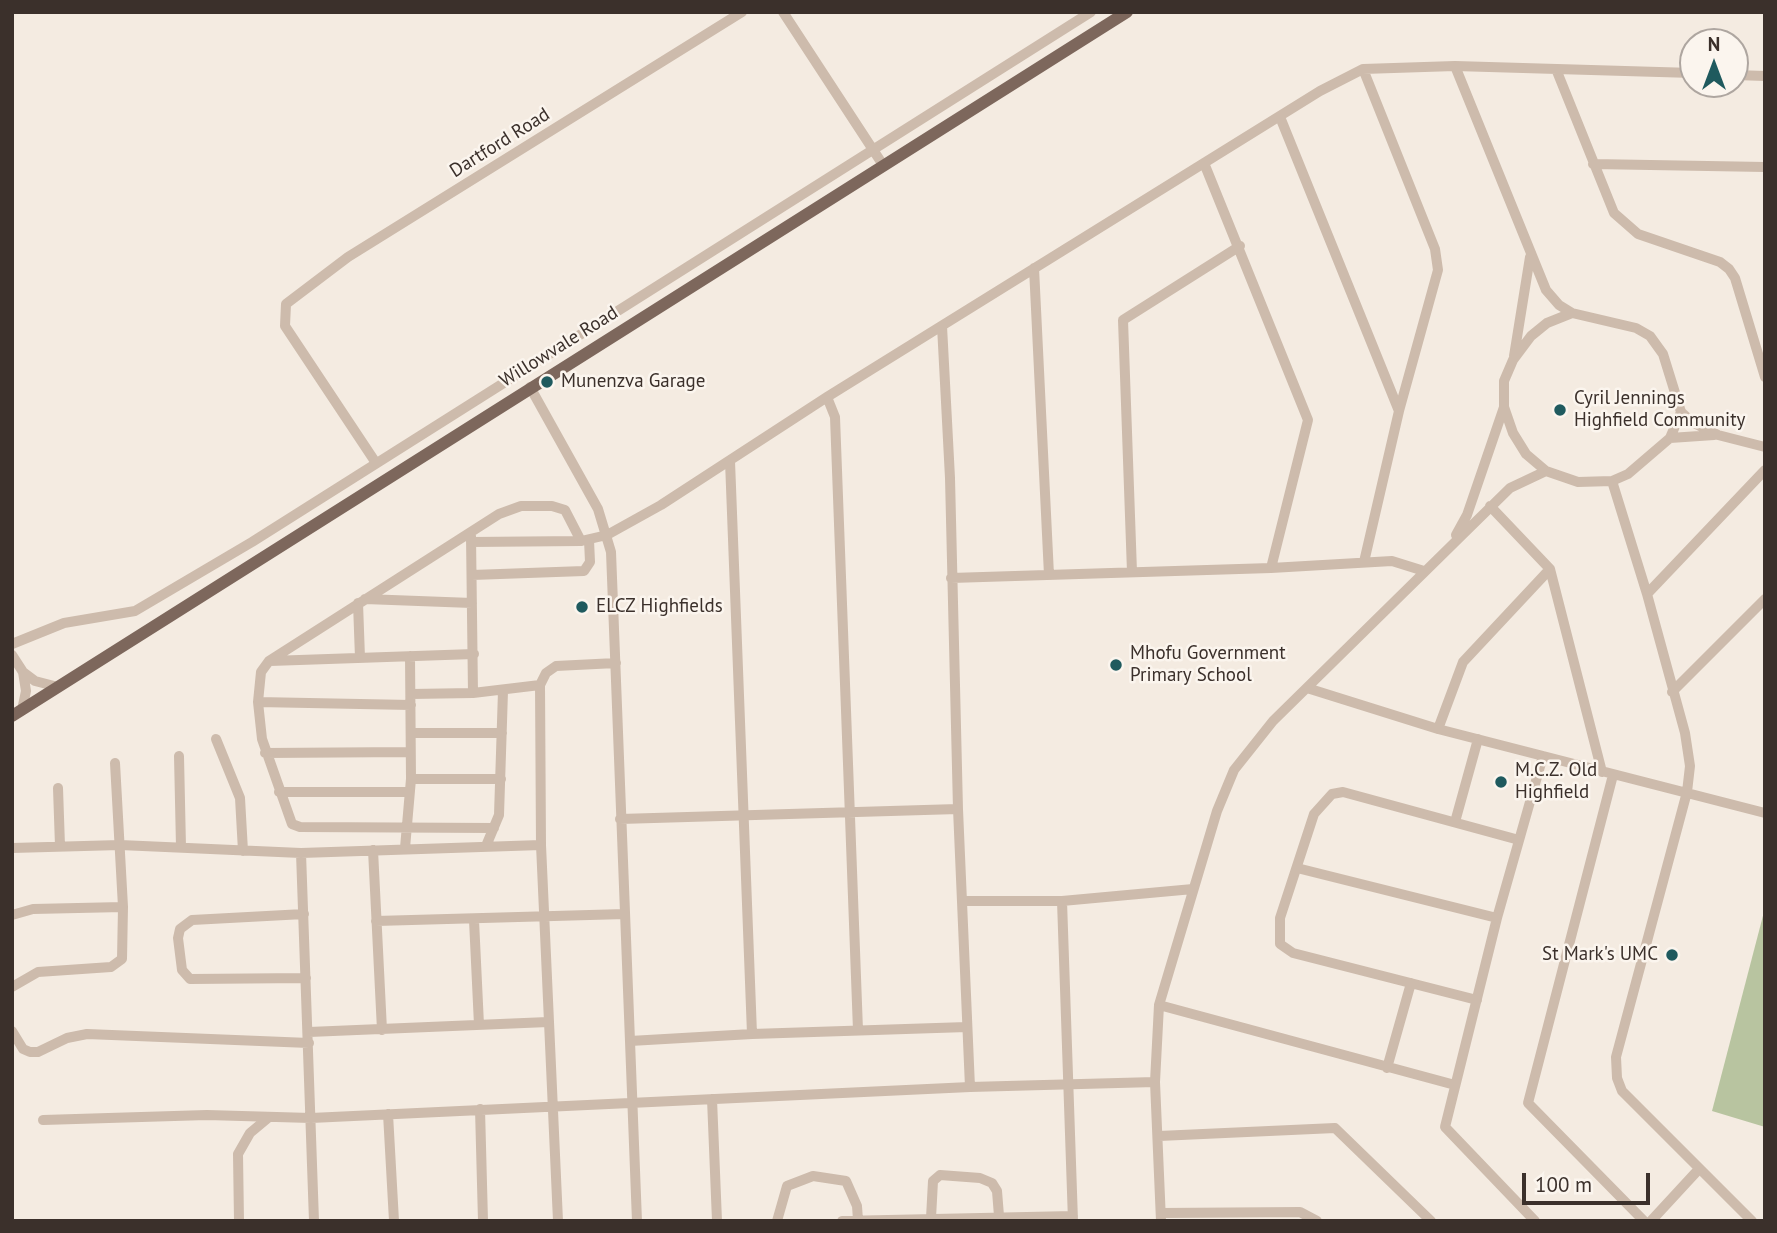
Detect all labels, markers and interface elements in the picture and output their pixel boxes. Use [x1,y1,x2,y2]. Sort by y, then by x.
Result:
north arrow [1679,28,1749,98]
text: N [1708,32,1720,56]
street label: Dartford Road [446,103,554,183]
street label: Willowvale Road [496,302,622,392]
place label: Munenzva Garage [561,371,705,393]
marker: Munenzva Garage [539,374,555,390]
place label: Cyril Jennings Highfield Community [1574,388,1745,432]
marker: Cyril Jennings Highfield Community [1552,402,1568,418]
place label: ELCZ Highfields [596,596,723,618]
marker: ELCZ Highfields [574,599,590,615]
place label: Mhofu Government Primary School [1130,643,1286,687]
marker: Mhofu Government Primary School [1108,657,1124,673]
place label: M.C.Z. Old Highfield [1515,760,1597,804]
marker: M.C.Z. Old Highfield [1493,774,1509,790]
place label: St Mark's UMC [1542,944,1658,966]
marker: St Mark's UMC [1664,947,1680,963]
scale bar [1525,1160,1653,1204]
text: 100 m [1535,1171,1592,1198]

